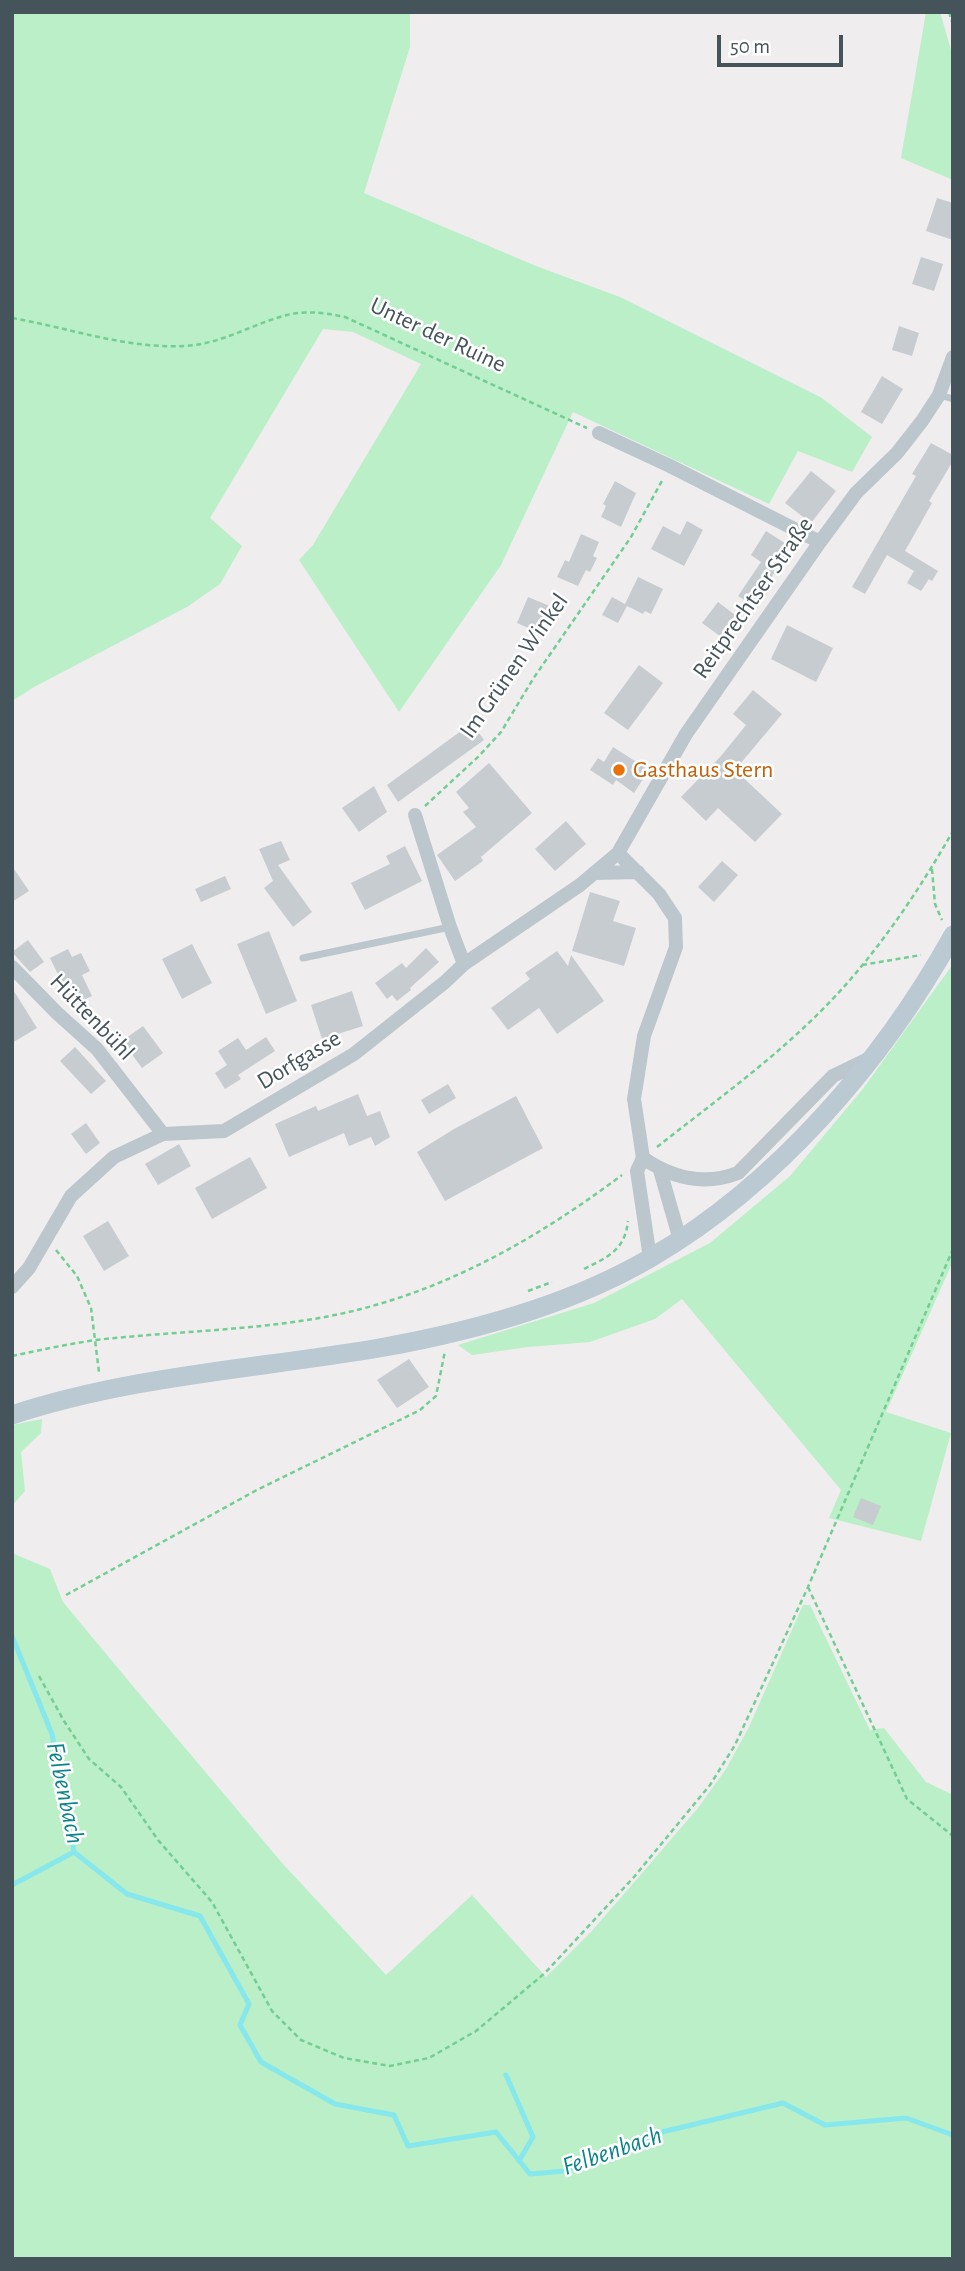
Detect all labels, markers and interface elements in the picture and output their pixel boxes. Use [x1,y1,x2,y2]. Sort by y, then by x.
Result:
scale bar [720,21,846,65]
text: 50 m [730,36,770,57]
street label: Unter der Ruine [365,291,511,379]
street label: Reitprechtser Straße [687,512,819,684]
street label: Im Grünen Winkel [453,588,575,744]
place label: Gasthaus Stern [633,756,773,784]
marker: Gasthaus Stern [611,762,627,778]
street label: Hüttenbühl [43,967,141,1067]
street label: Dorfgasse [252,1024,346,1096]
water label: Felbenbach [39,1739,91,1847]
water label: Felbenbach [558,2119,666,2183]

